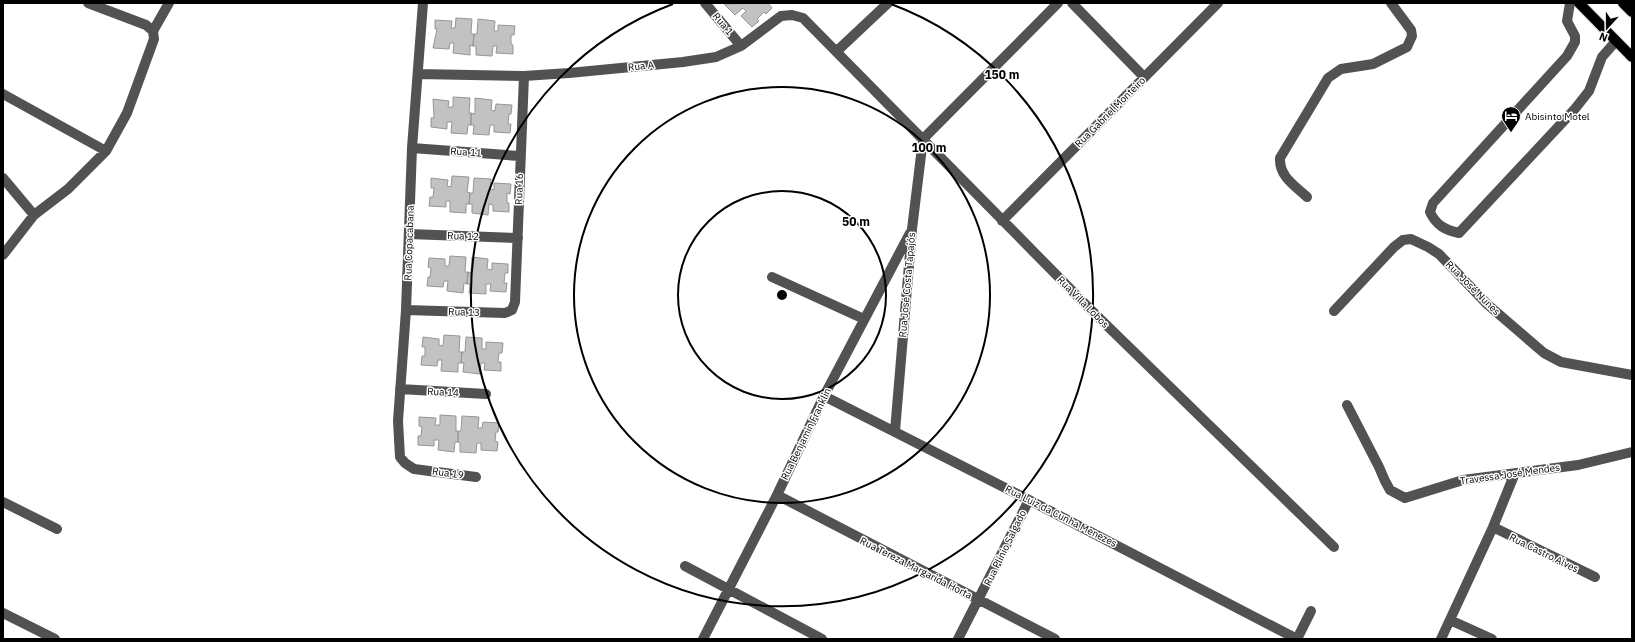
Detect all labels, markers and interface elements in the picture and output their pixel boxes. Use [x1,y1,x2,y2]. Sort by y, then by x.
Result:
north arrow [1587,8,1627,48]
street label: Rua 1 [710,10,736,38]
text: N [1597,29,1610,45]
street label: Rua A [627,58,655,74]
text: 150 m [984,67,1020,82]
street label: Rua Gabriel Monteiro [1072,74,1148,150]
hotel icon: Abisinto Motel [1500,105,1522,133]
place label: Abisinto Motel [1525,110,1590,123]
text: 100 m [911,140,947,155]
street label: Rua 11 [450,144,482,160]
street label: Rua 16 [512,173,526,205]
street label: Rua Copacabana [401,205,417,281]
text: 50 m [842,214,870,229]
street label: Rua 12 [447,229,479,243]
street label: Rua José Costa Tapajós [896,232,918,338]
street label: Rua José Nunes [1443,258,1503,318]
street label: Rua Villa Lobos [1054,273,1112,331]
centre of rings [775,288,789,302]
street label: Rua 13 [448,305,480,319]
street label: Rua 14 [427,385,459,399]
street label: Rua Benjamin Franklin [778,386,834,482]
street label: Travessa José Mendes [1459,461,1561,487]
street label: Rua 19 [431,464,465,482]
street label: Rua Luiz da Cunha Menezes [1003,482,1119,550]
street label: Rua Plínio Salgado [981,507,1029,588]
street label: Rua Castro Alves [1507,531,1581,575]
street label: Rua Tereza Margarida Horta [858,534,975,602]

